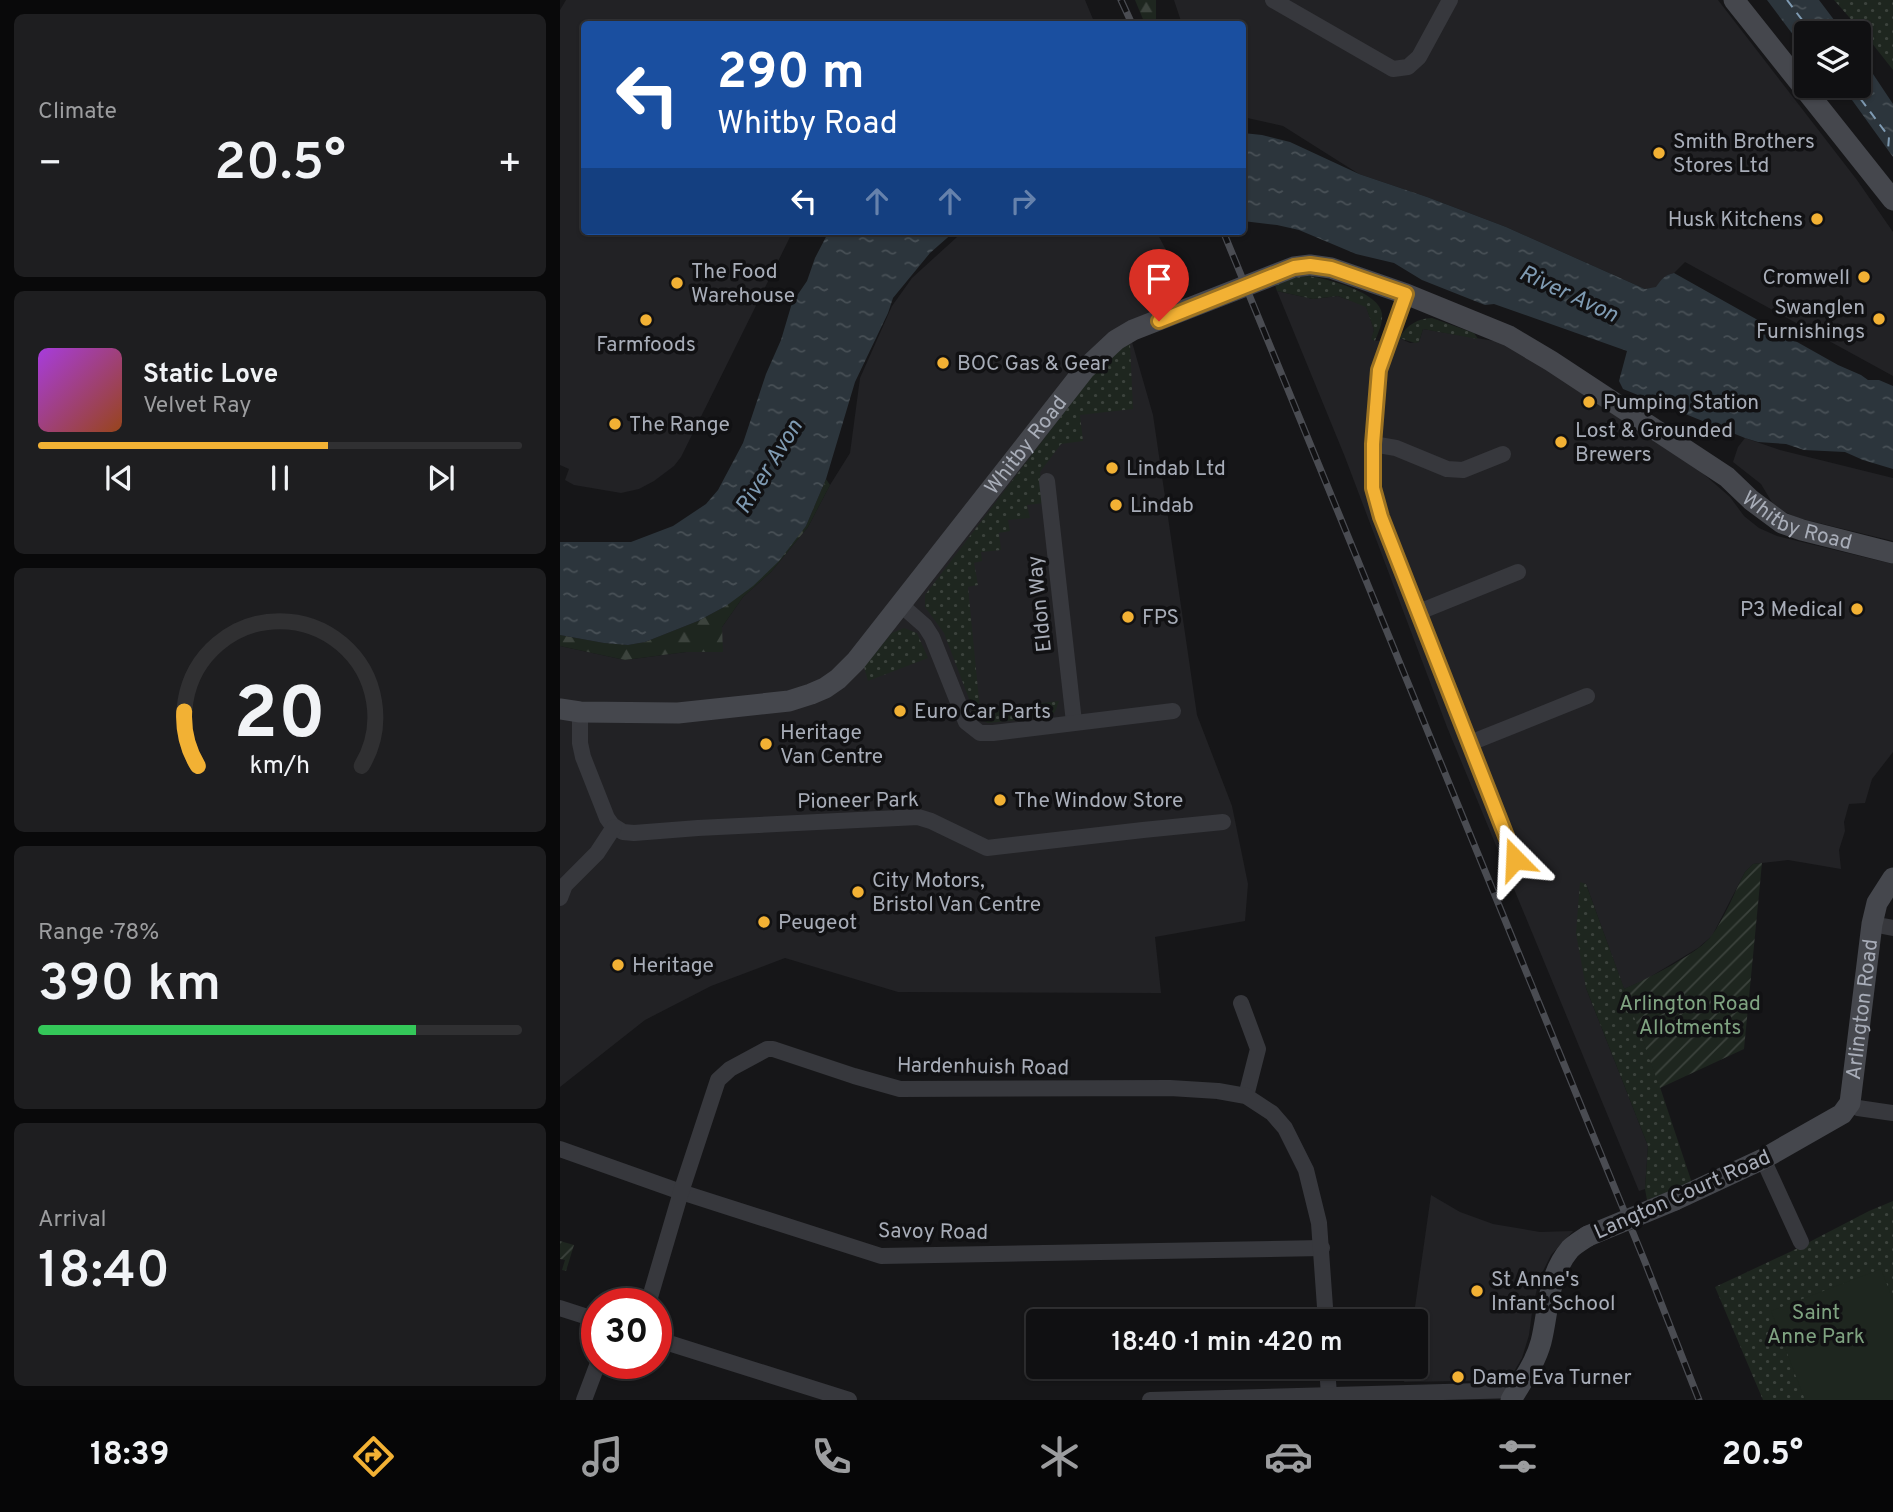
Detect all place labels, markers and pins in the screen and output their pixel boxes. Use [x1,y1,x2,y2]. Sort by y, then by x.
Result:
place label: Smith Brothers Stores Ltd [1673,129,1815,180]
marker: Smith Brothers Stores Ltd [1651,145,1667,161]
place label: Husk Kitchens [1668,207,1803,234]
marker: Husk Kitchens [1809,211,1825,227]
pin [1129,249,1189,321]
place label: The Food Warehouse [691,259,795,310]
place label: Cromwell [1762,265,1850,292]
marker: Cromwell [1856,269,1872,285]
marker: The Food Warehouse [669,275,685,291]
place label: Swanglen Furnishings [1756,295,1865,346]
marker: Swanglen Furnishings [1871,311,1887,327]
marker: Farmfoods [638,312,654,328]
place label: Farmfoods [596,332,696,359]
place label: BOC Gas & Gear [957,351,1109,378]
marker: BOC Gas & Gear [935,355,951,371]
place label: Pumping Station [1603,390,1759,417]
marker: Pumping Station [1581,394,1597,410]
place label: The Range [629,412,730,439]
marker: The Range [607,416,623,432]
place label: Lost & Grounded Brewers [1575,418,1733,469]
marker: Lost & Grounded Brewers [1553,434,1569,450]
place label: Lindab Ltd [1126,456,1226,483]
marker: Lindab Ltd [1104,460,1120,476]
place label: Lindab [1130,493,1194,520]
marker: Lindab [1108,497,1124,513]
place label: P3 Medical [1740,597,1843,624]
marker: P3 Medical [1849,601,1865,617]
place label: FPS [1142,605,1179,632]
marker: FPS [1120,609,1136,625]
place label: Euro Car Parts [914,699,1051,726]
marker: Euro Car Parts [892,703,908,719]
place label: Heritage Van Centre [780,720,883,771]
marker: Heritage Van Centre [758,736,774,752]
place label: The Window Store [1014,788,1183,815]
marker: The Window Store [992,792,1008,808]
place label: City Motors, Bristol Van Centre [872,868,1041,919]
marker: City Motors, Bristol Van Centre [850,884,866,900]
place label: Peugeot [778,910,857,937]
marker: Peugeot [756,914,772,930]
place label: Heritage [632,953,714,980]
marker: Heritage [610,957,626,973]
place label: St Anne's Infant School [1491,1267,1616,1318]
marker: St Anne's Infant School [1469,1283,1485,1299]
place label: Dame Eva Turner [1472,1365,1632,1392]
marker: Dame Eva Turner [1450,1369,1466,1385]

